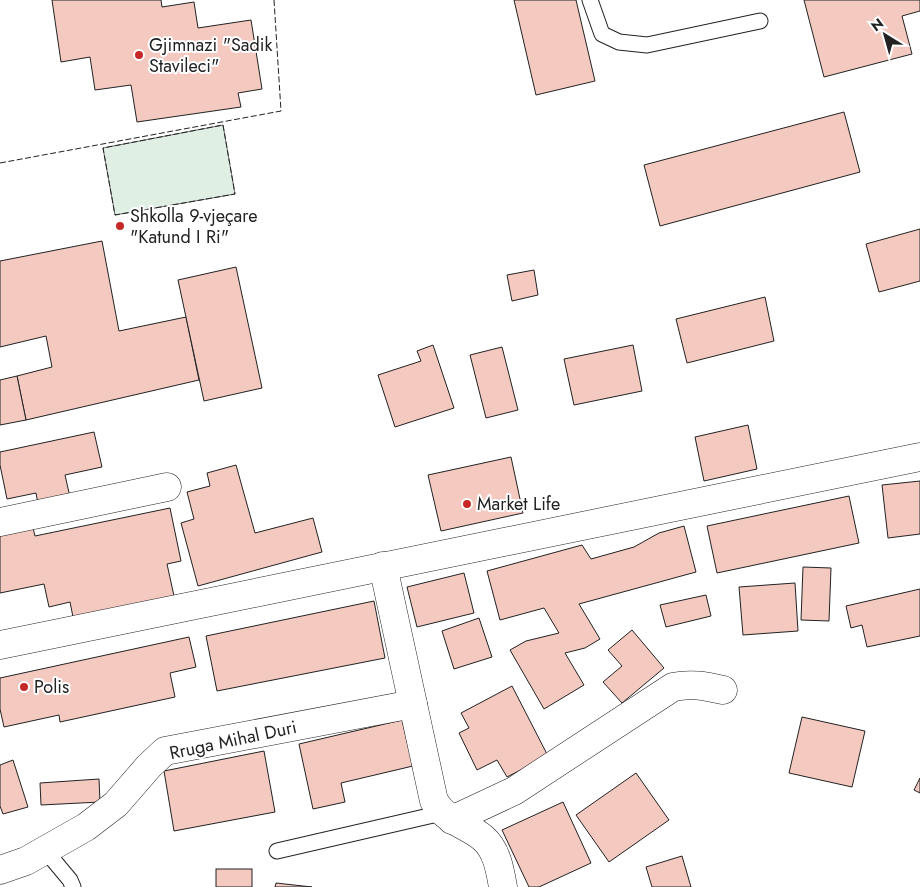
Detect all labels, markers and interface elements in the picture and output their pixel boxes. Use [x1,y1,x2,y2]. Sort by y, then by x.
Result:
north arrow [860,10,910,60]
text: N [867,13,888,36]
place label: Gjimnazi "Sadik Stavileci" [149,32,272,79]
marker: Gjimnazi "Sadik Stavileci" [133,49,145,61]
place label: Shkolla 9-vjeçare "Katund I Ri" [130,203,257,250]
marker: Shkolla 9-vjeçare "Katund I Ri" [114,220,126,232]
place label: Market Life [477,491,560,517]
marker: Market Life [461,498,473,510]
place label: Polis [34,674,69,700]
marker: Polis [18,681,30,693]
street label: Rruga Mihal Duri [167,714,299,766]

